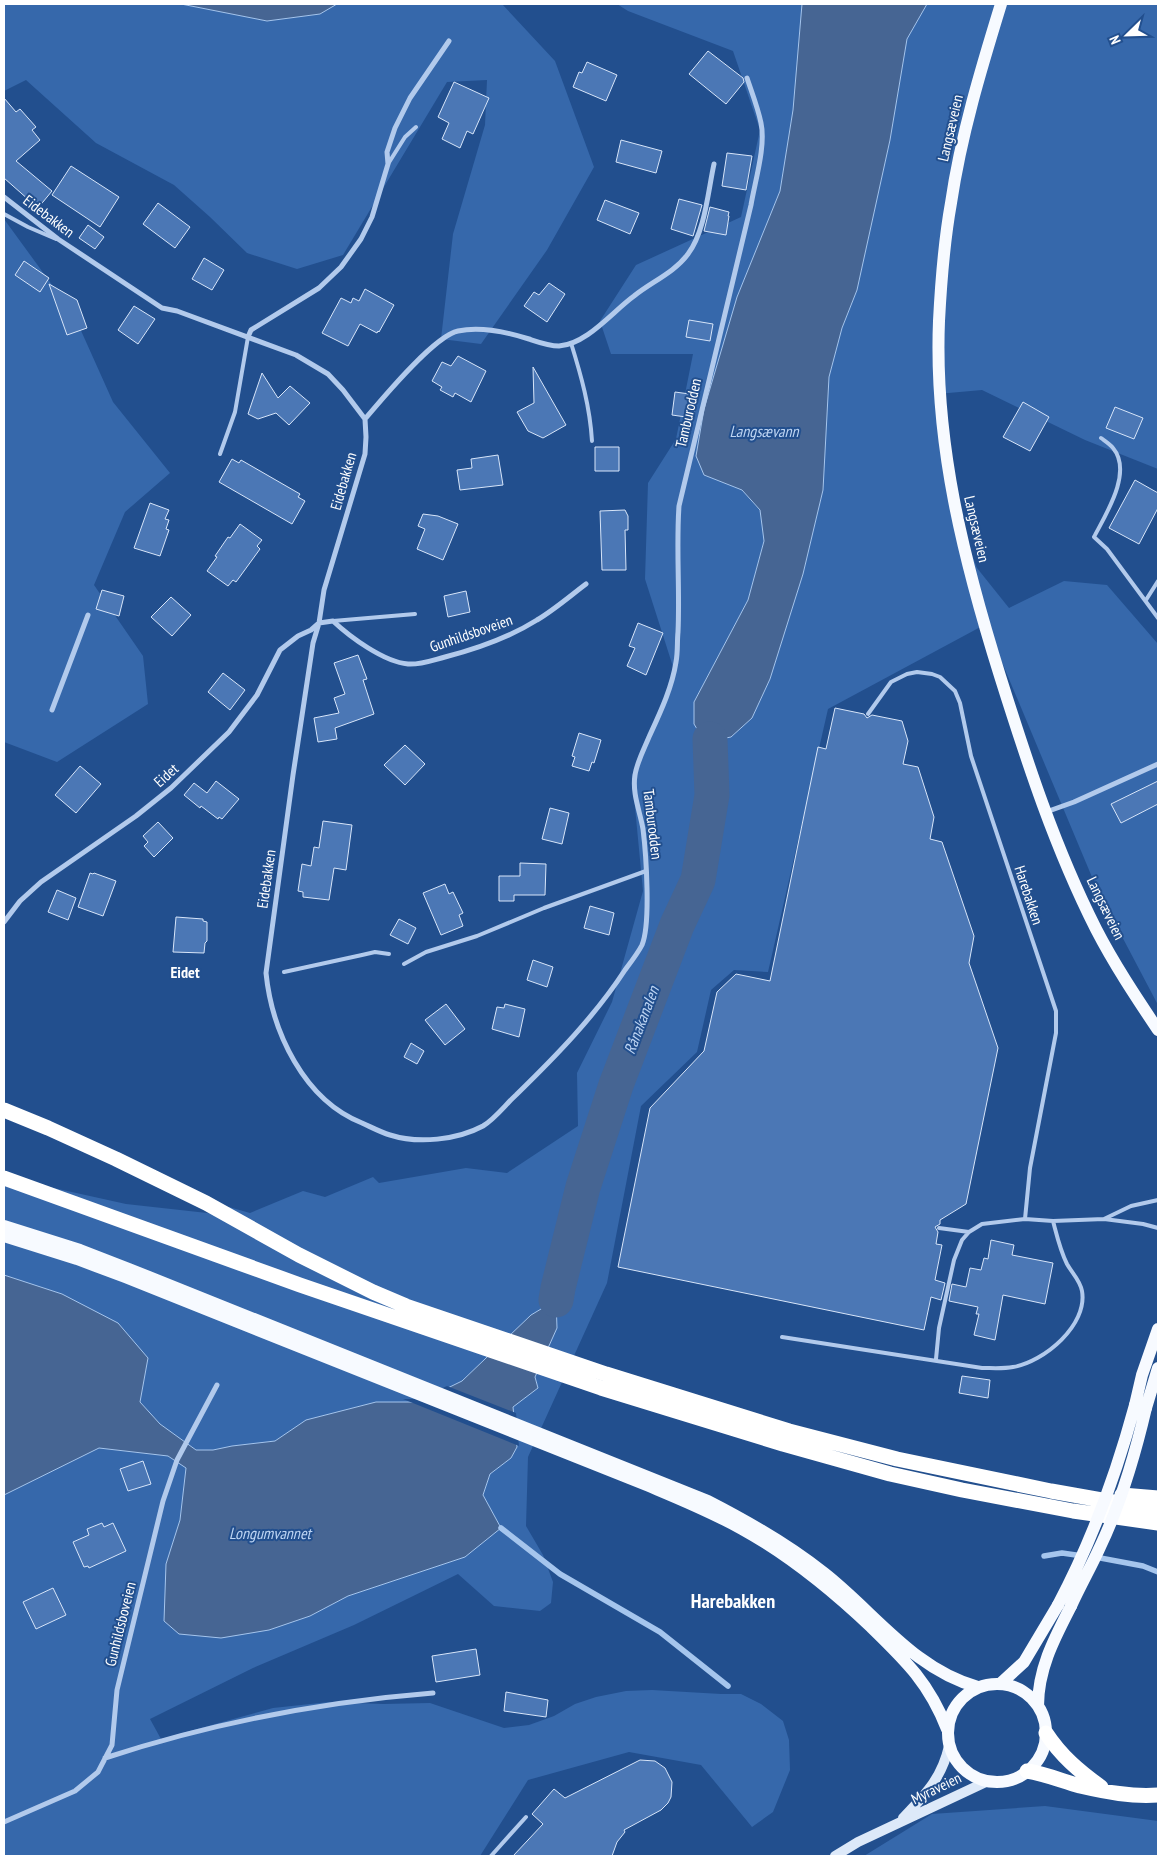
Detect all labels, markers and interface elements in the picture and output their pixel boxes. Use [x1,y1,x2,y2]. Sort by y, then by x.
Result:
north arrow [1102,10,1152,60]
text: N [1105,33,1125,47]
street label: Langsæveien [933,93,967,163]
street label: Eidebakken [20,191,78,241]
street label: Tamburodden [671,376,705,450]
water label: Langsævann [729,421,800,441]
street label: Eidebakken [326,450,360,512]
street label: Langsæveien [960,494,994,564]
street label: Gunhildsboveien [427,610,515,656]
street label: Eidet [150,759,182,791]
street label: Tamburodden [639,788,667,860]
street label: Eidebakken [252,848,280,910]
street label: Harebakken [1011,863,1047,927]
street label: Langsæveien [1083,873,1129,943]
district label: Eidet [170,962,200,982]
water label: Rånakanalen [619,982,663,1057]
water label: Longumvannet [229,1523,313,1543]
street label: Gunhildsboveien [100,1580,140,1668]
district label: Harebakken [691,1588,775,1614]
street label: Myraveien [908,1768,964,1808]

